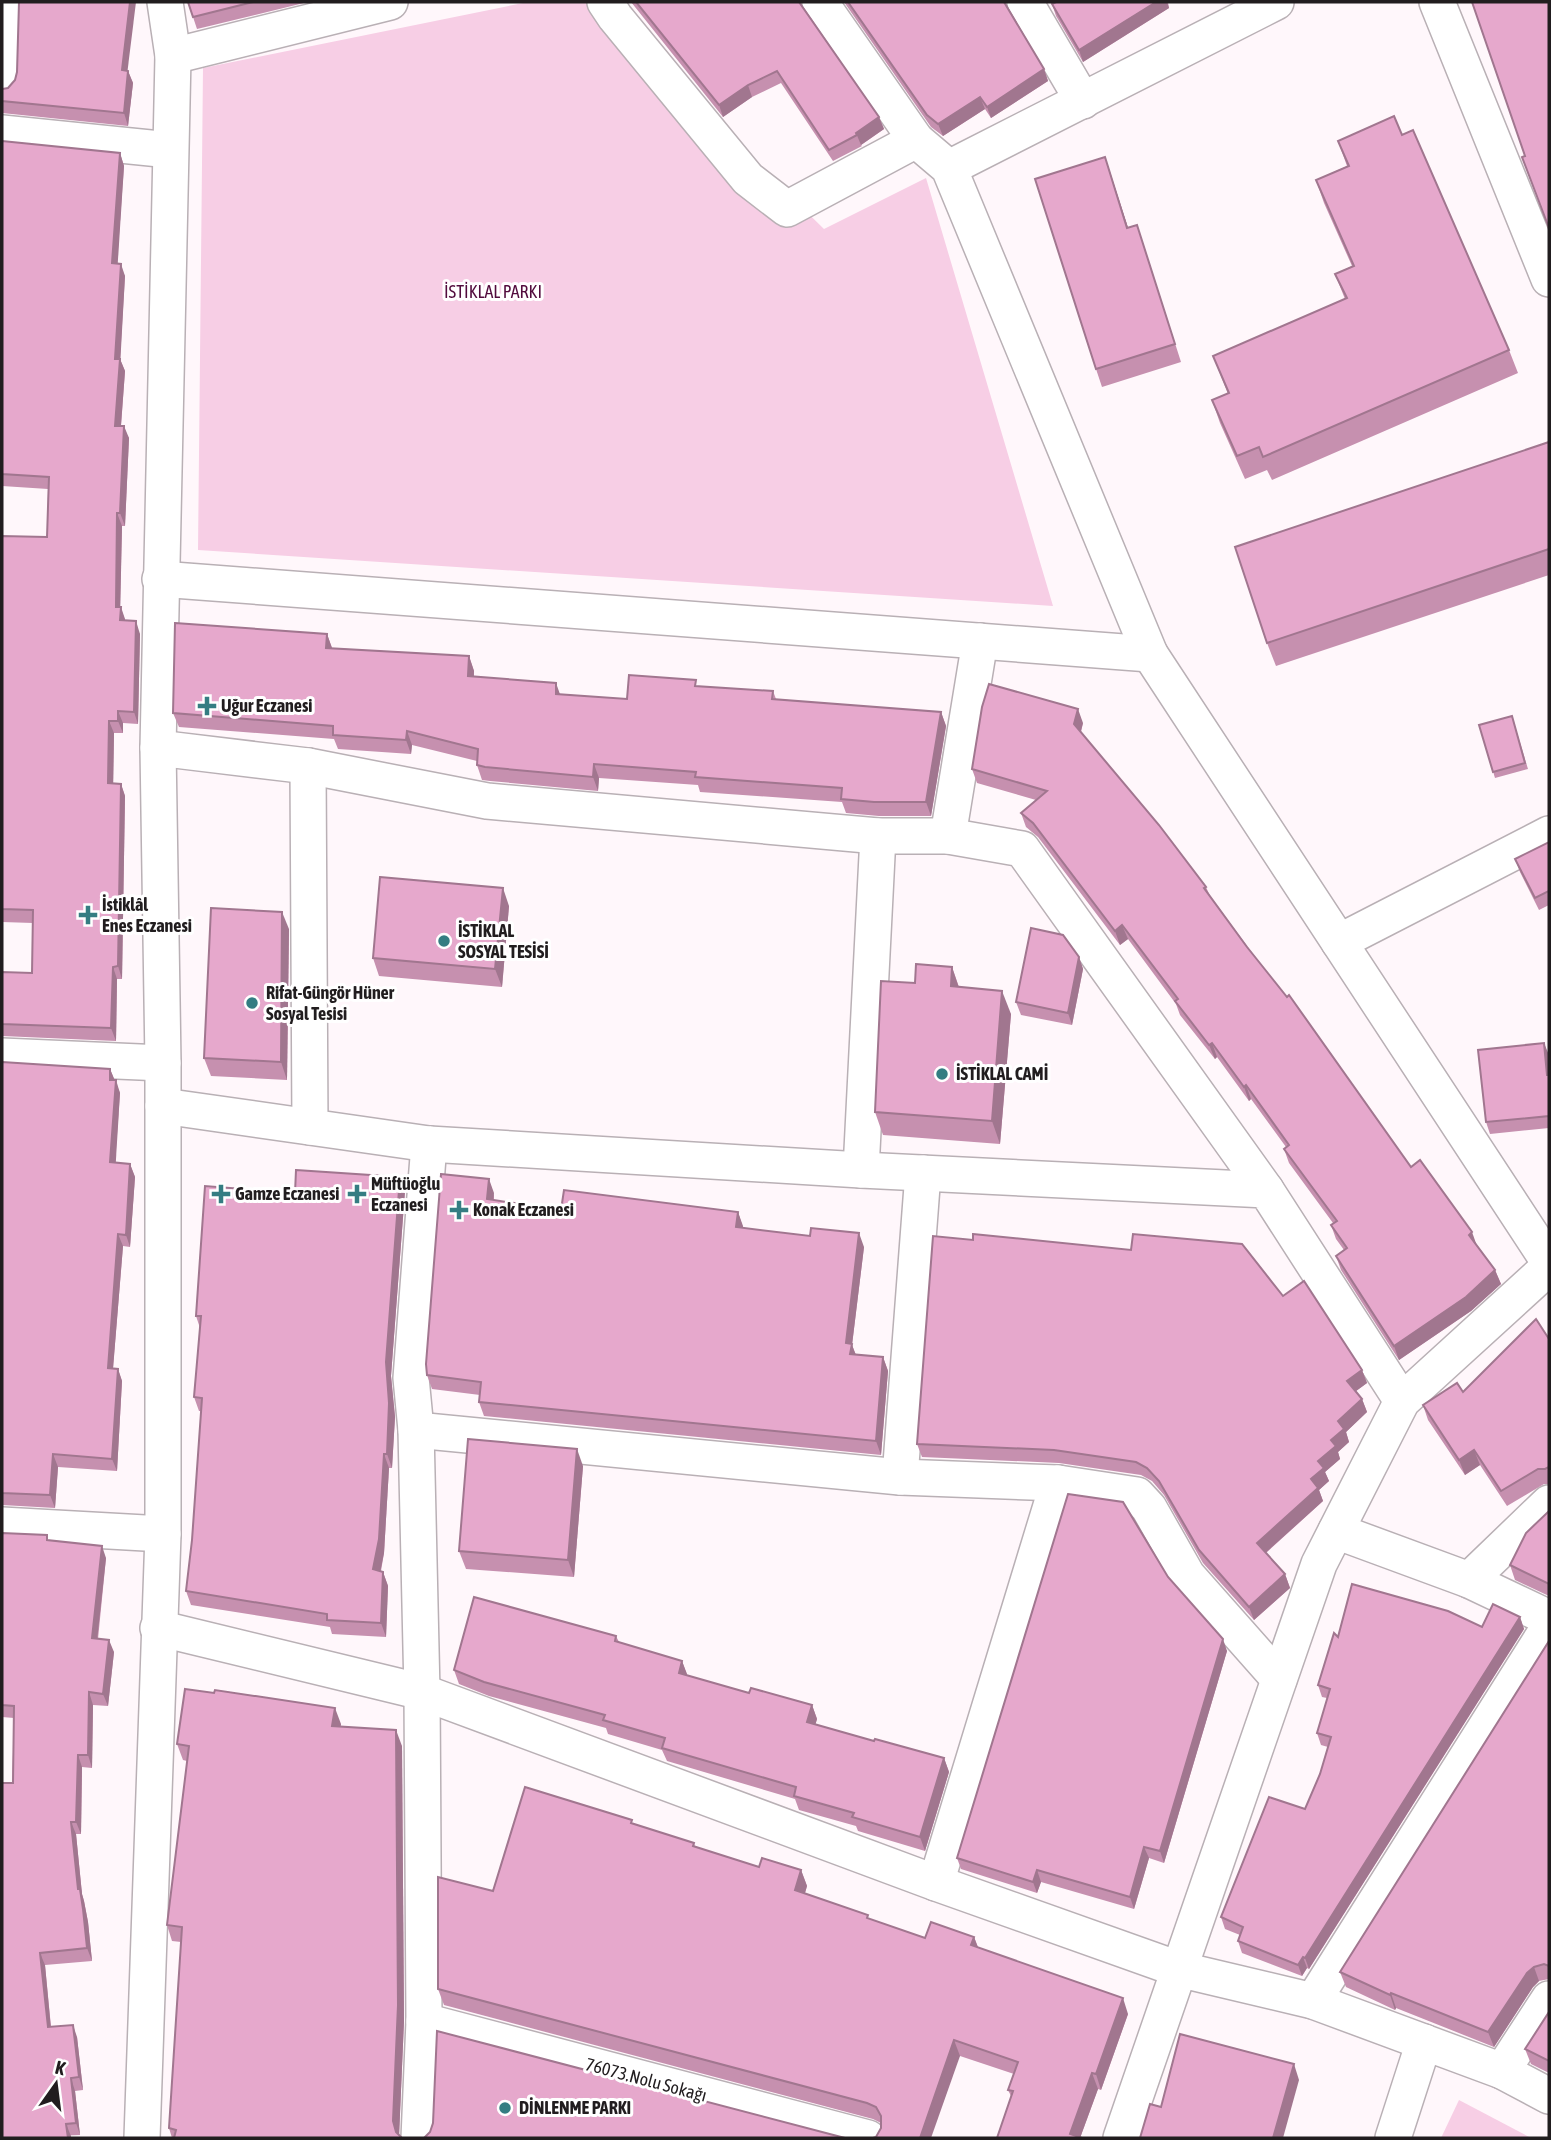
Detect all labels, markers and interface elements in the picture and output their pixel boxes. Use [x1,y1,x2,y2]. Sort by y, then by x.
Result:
park label: İSTİKLAL PARKI [444,281,542,302]
place label: Uğur Eczanesi [221,695,312,716]
marker: Uğur Eczanesi [199,698,215,714]
place label: İstiklâl Enes Eczanesi [102,894,192,936]
marker: İstiklâl Enes Eczanesi [80,907,96,923]
place label: İSTİKLAL SOSYAL TESİSİ [458,920,549,962]
marker: İSTİKLAL SOSYAL TESİSİ [436,933,452,949]
place label: Rifat-Güngör Hüner Sosyal Tesisi [266,982,395,1024]
marker: Rifat-Güngör Hüner Sosyal Tesisi [244,995,260,1011]
place label: İSTİKLAL CAMİ [956,1063,1048,1084]
marker: İSTİKLAL CAMİ [934,1066,950,1082]
place label: Müftüoğlu Eczanesi [371,1173,441,1215]
place label: Gamze Eczanesi [235,1183,339,1204]
marker: Gamze Eczanesi [213,1186,229,1202]
marker: Müftüoğlu Eczanesi [349,1186,365,1202]
place label: Konak Eczanesi [473,1199,574,1220]
marker: Konak Eczanesi [451,1202,467,1218]
north arrow [21,2049,91,2119]
street label: 76073.Nolu Sokağı [583,2053,709,2106]
text: K [53,2056,68,2079]
place label: DİNLENME PARKI [519,2097,631,2118]
marker: DİNLENME PARKI [497,2100,513,2116]

